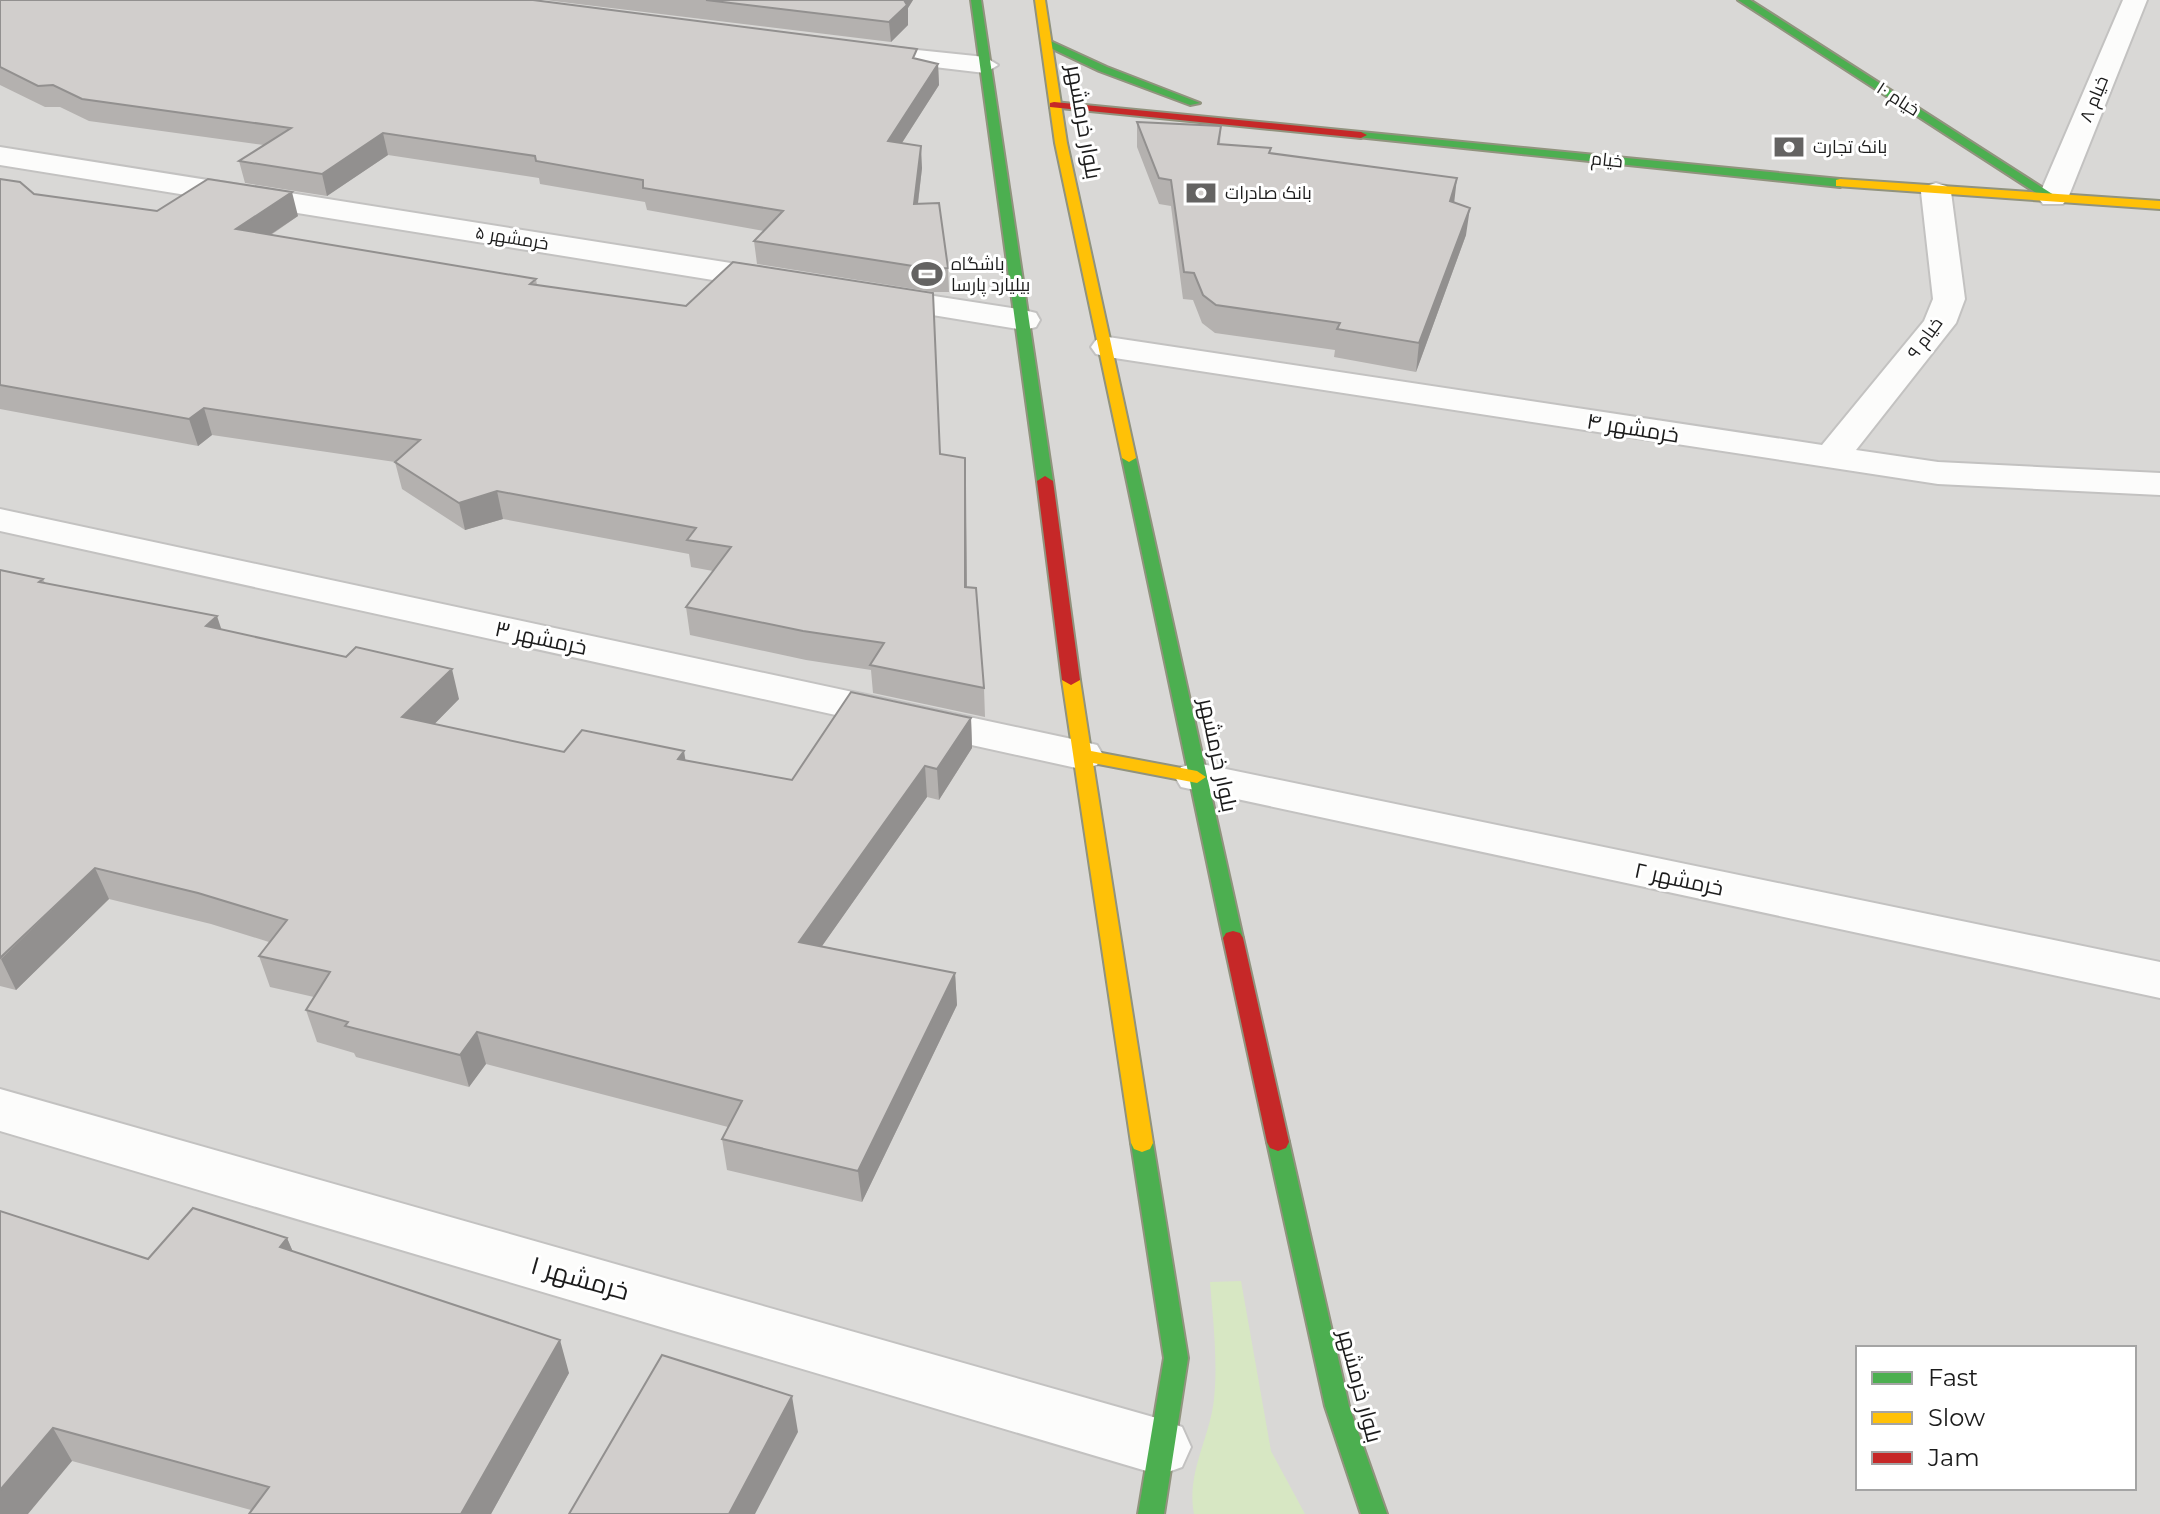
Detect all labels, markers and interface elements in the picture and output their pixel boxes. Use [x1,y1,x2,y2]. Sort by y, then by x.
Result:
street label: بلوار خرمشهر [1060,61,1107,181]
street label: خیام ۸ [2075,73,2114,126]
street label: خیام ۱۰ [1872,77,1924,122]
bank icon: بانک تجارت [1772,130,1806,164]
place label: بانک تجارت [1813,136,1887,158]
street label: خیام [1590,147,1624,174]
bank icon: بانک صادرات [1184,176,1218,210]
place label: بانک صادرات [1225,182,1312,204]
street label: خرمشهر ۵ [474,221,550,255]
place label: باشگاه بیلیارد پارسا [951,253,1030,297]
sports icon: باشگاه بیلیارد پارسا [910,257,944,291]
street label: خیام ۹ [1903,313,1948,364]
street label: خرمشهر ۴ [1585,407,1681,449]
street label: خرمشهر ۳ [492,615,590,661]
street label: بلوار خرمشهر [1192,694,1243,814]
street label: خرمشهر ۲ [1632,856,1726,902]
street label: خرمشهر ۱ [527,1249,633,1307]
street label: بلوار خرمشهر [1331,1325,1388,1445]
legend [1856,1346,2136,1490]
text: Fast [1928,1363,1979,1392]
text: Slow [1928,1403,1985,1432]
text: Jam [1927,1443,1980,1472]

